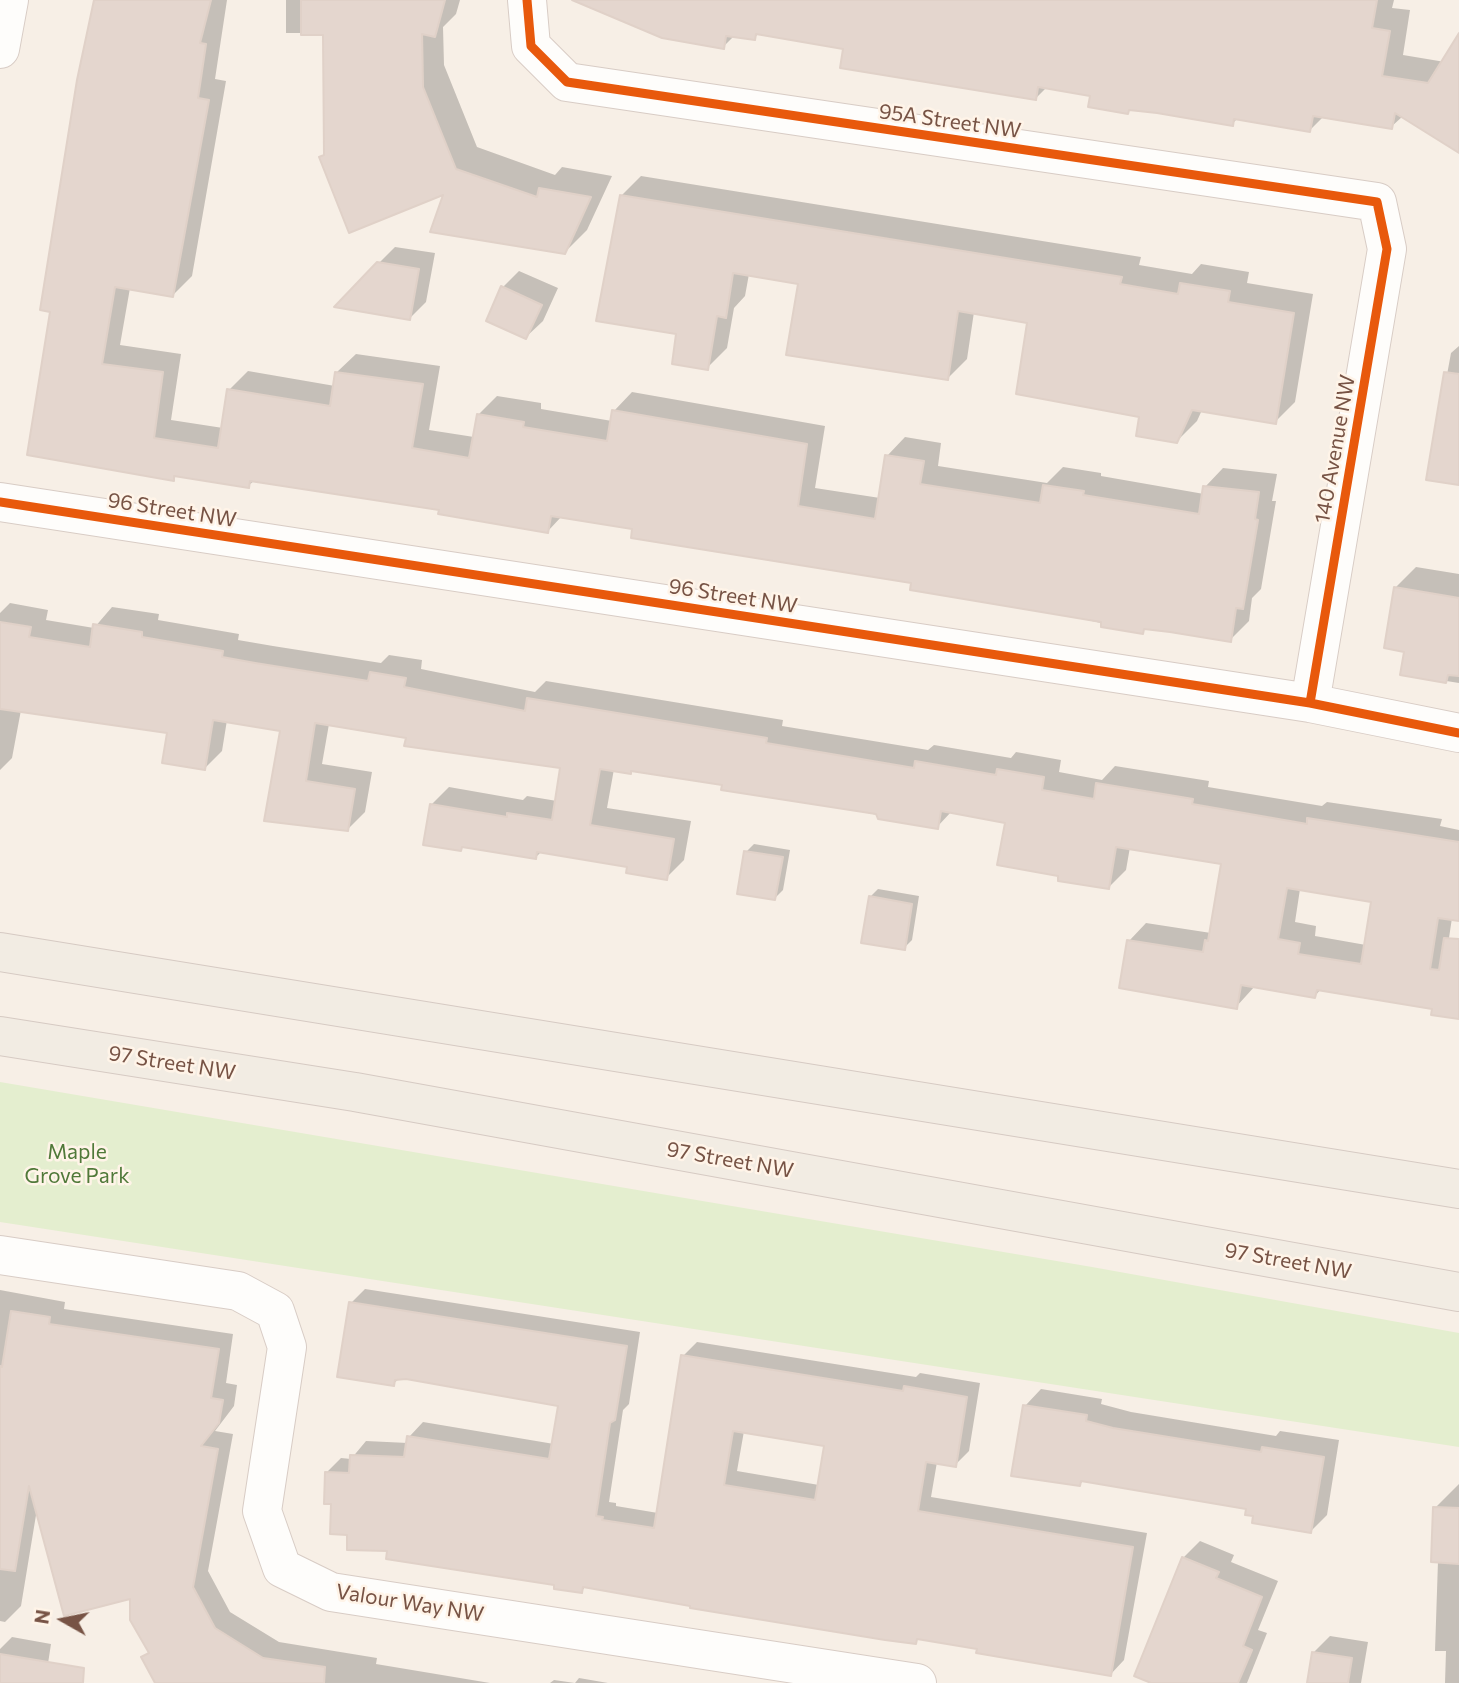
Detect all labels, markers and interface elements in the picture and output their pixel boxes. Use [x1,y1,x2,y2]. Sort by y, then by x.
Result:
street label: 95A Street NW [877,99,1023,143]
street label: 140 Avenue NW [1310,373,1360,525]
street label: 96 Street NW [106,487,238,533]
street label: 96 Street NW [667,573,799,619]
street label: 97 Street NW [107,1041,237,1085]
street label: 97 Street NW [665,1136,795,1184]
park label: Maple Grove Park [24,1139,130,1189]
street label: 97 Street NW [1223,1237,1353,1285]
street label: Valour Way NW [334,1579,486,1627]
north arrow [28,1585,98,1655]
text: N [29,1608,54,1625]

